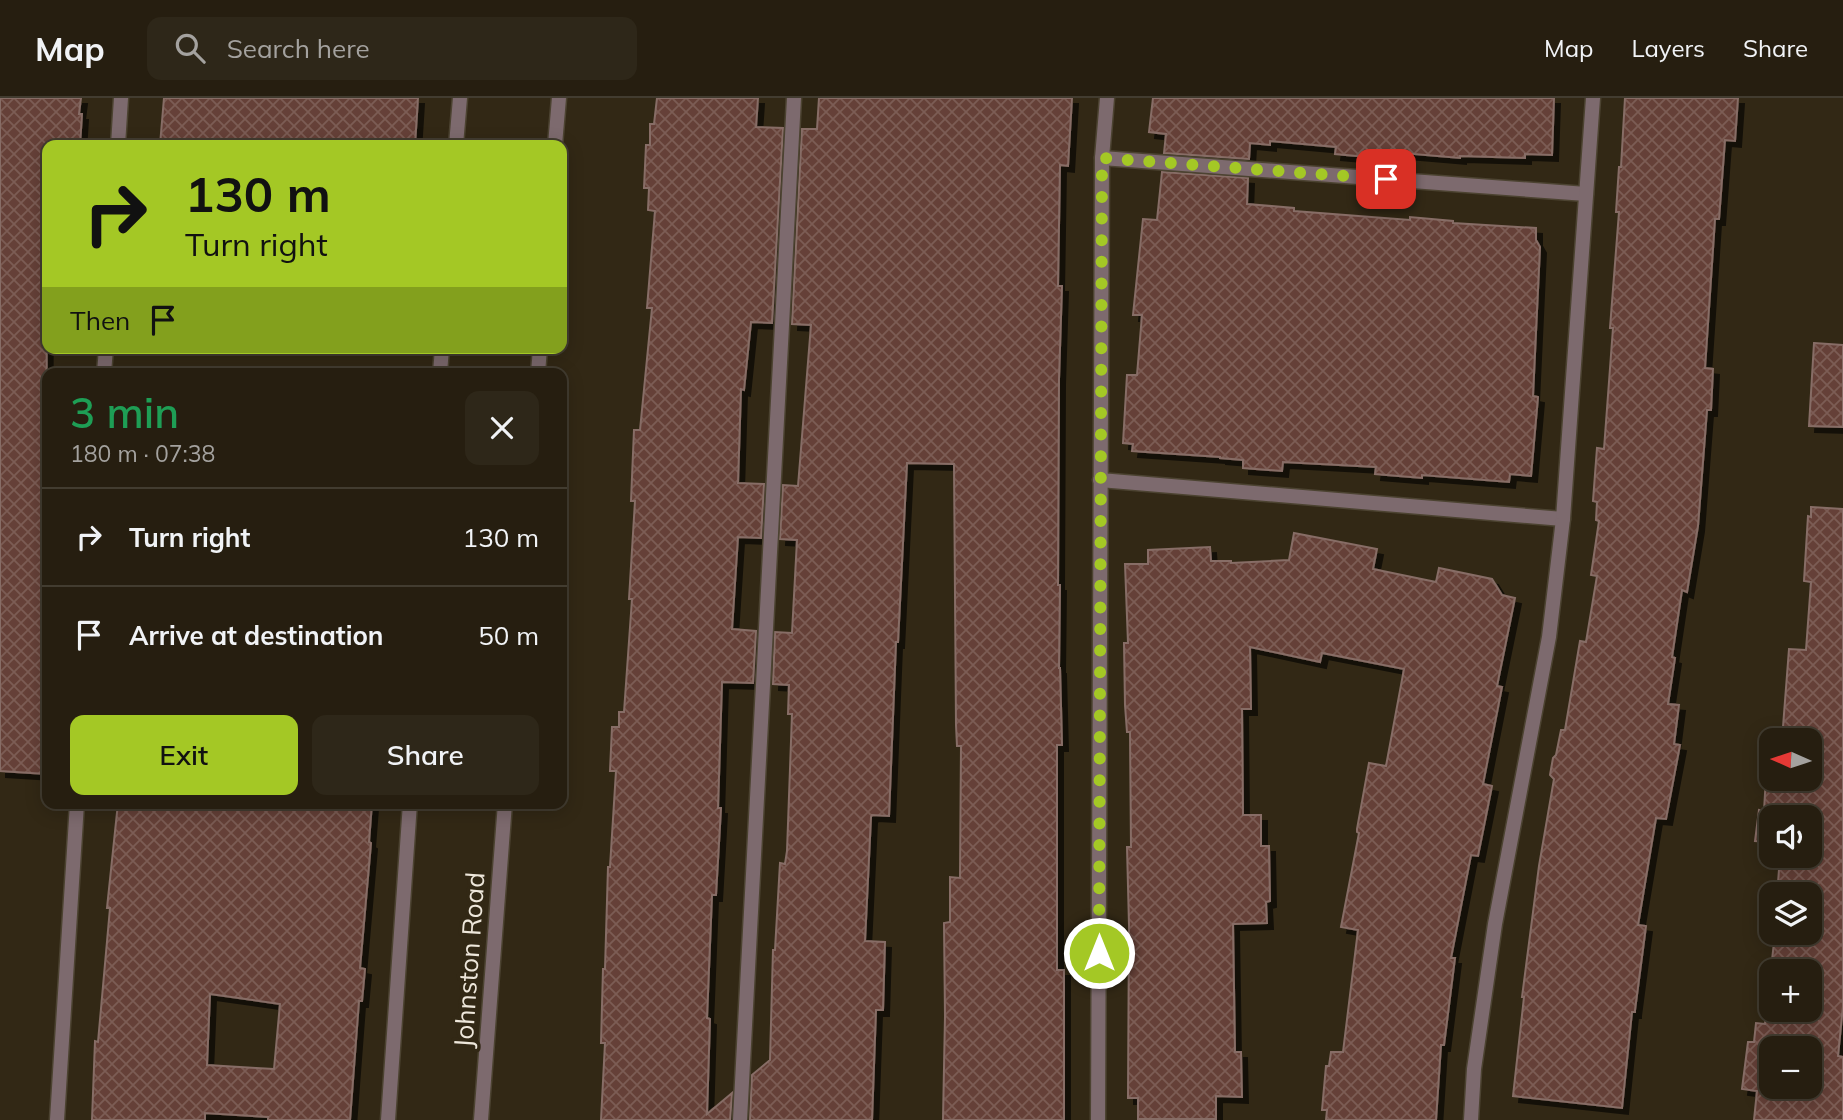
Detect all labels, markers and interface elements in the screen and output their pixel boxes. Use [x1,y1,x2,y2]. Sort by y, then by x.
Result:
search box [147,17,637,80]
text: Map [35,28,105,69]
icon: search [171,29,209,67]
text: Search here [227,32,370,65]
text: Map [1544,33,1593,63]
text: Layers [1631,33,1705,63]
text: Share [1743,33,1808,63]
pin [1356,149,1416,209]
icon: arrive [1367,160,1405,198]
text: 130 m [185,163,331,224]
icon: right [70,168,161,259]
text: Turn right [185,224,328,264]
icon: arrive [144,301,182,339]
text: Then [70,304,130,337]
text: 3 min [70,386,179,439]
button: close [465,391,539,465]
text: 180 m · 07:38 [70,439,215,468]
icon: right [70,518,108,556]
text: Turn right [129,521,250,554]
text: 130 m [463,521,539,554]
icon: arrive [70,616,108,654]
text: Arrive at destination [129,619,384,652]
text: 50 m [478,619,539,652]
button: Exit [70,715,298,795]
button: Share [312,715,539,795]
north arrow [1759,728,1822,791]
map controls [1759,728,1822,1099]
button: sound [1759,805,1822,868]
street label: Johnston Road [446,871,492,1049]
button: layers [1759,882,1822,945]
position arrow [1062,916,1136,990]
button: + [1759,959,1822,1022]
button: − [1759,1036,1822,1099]

